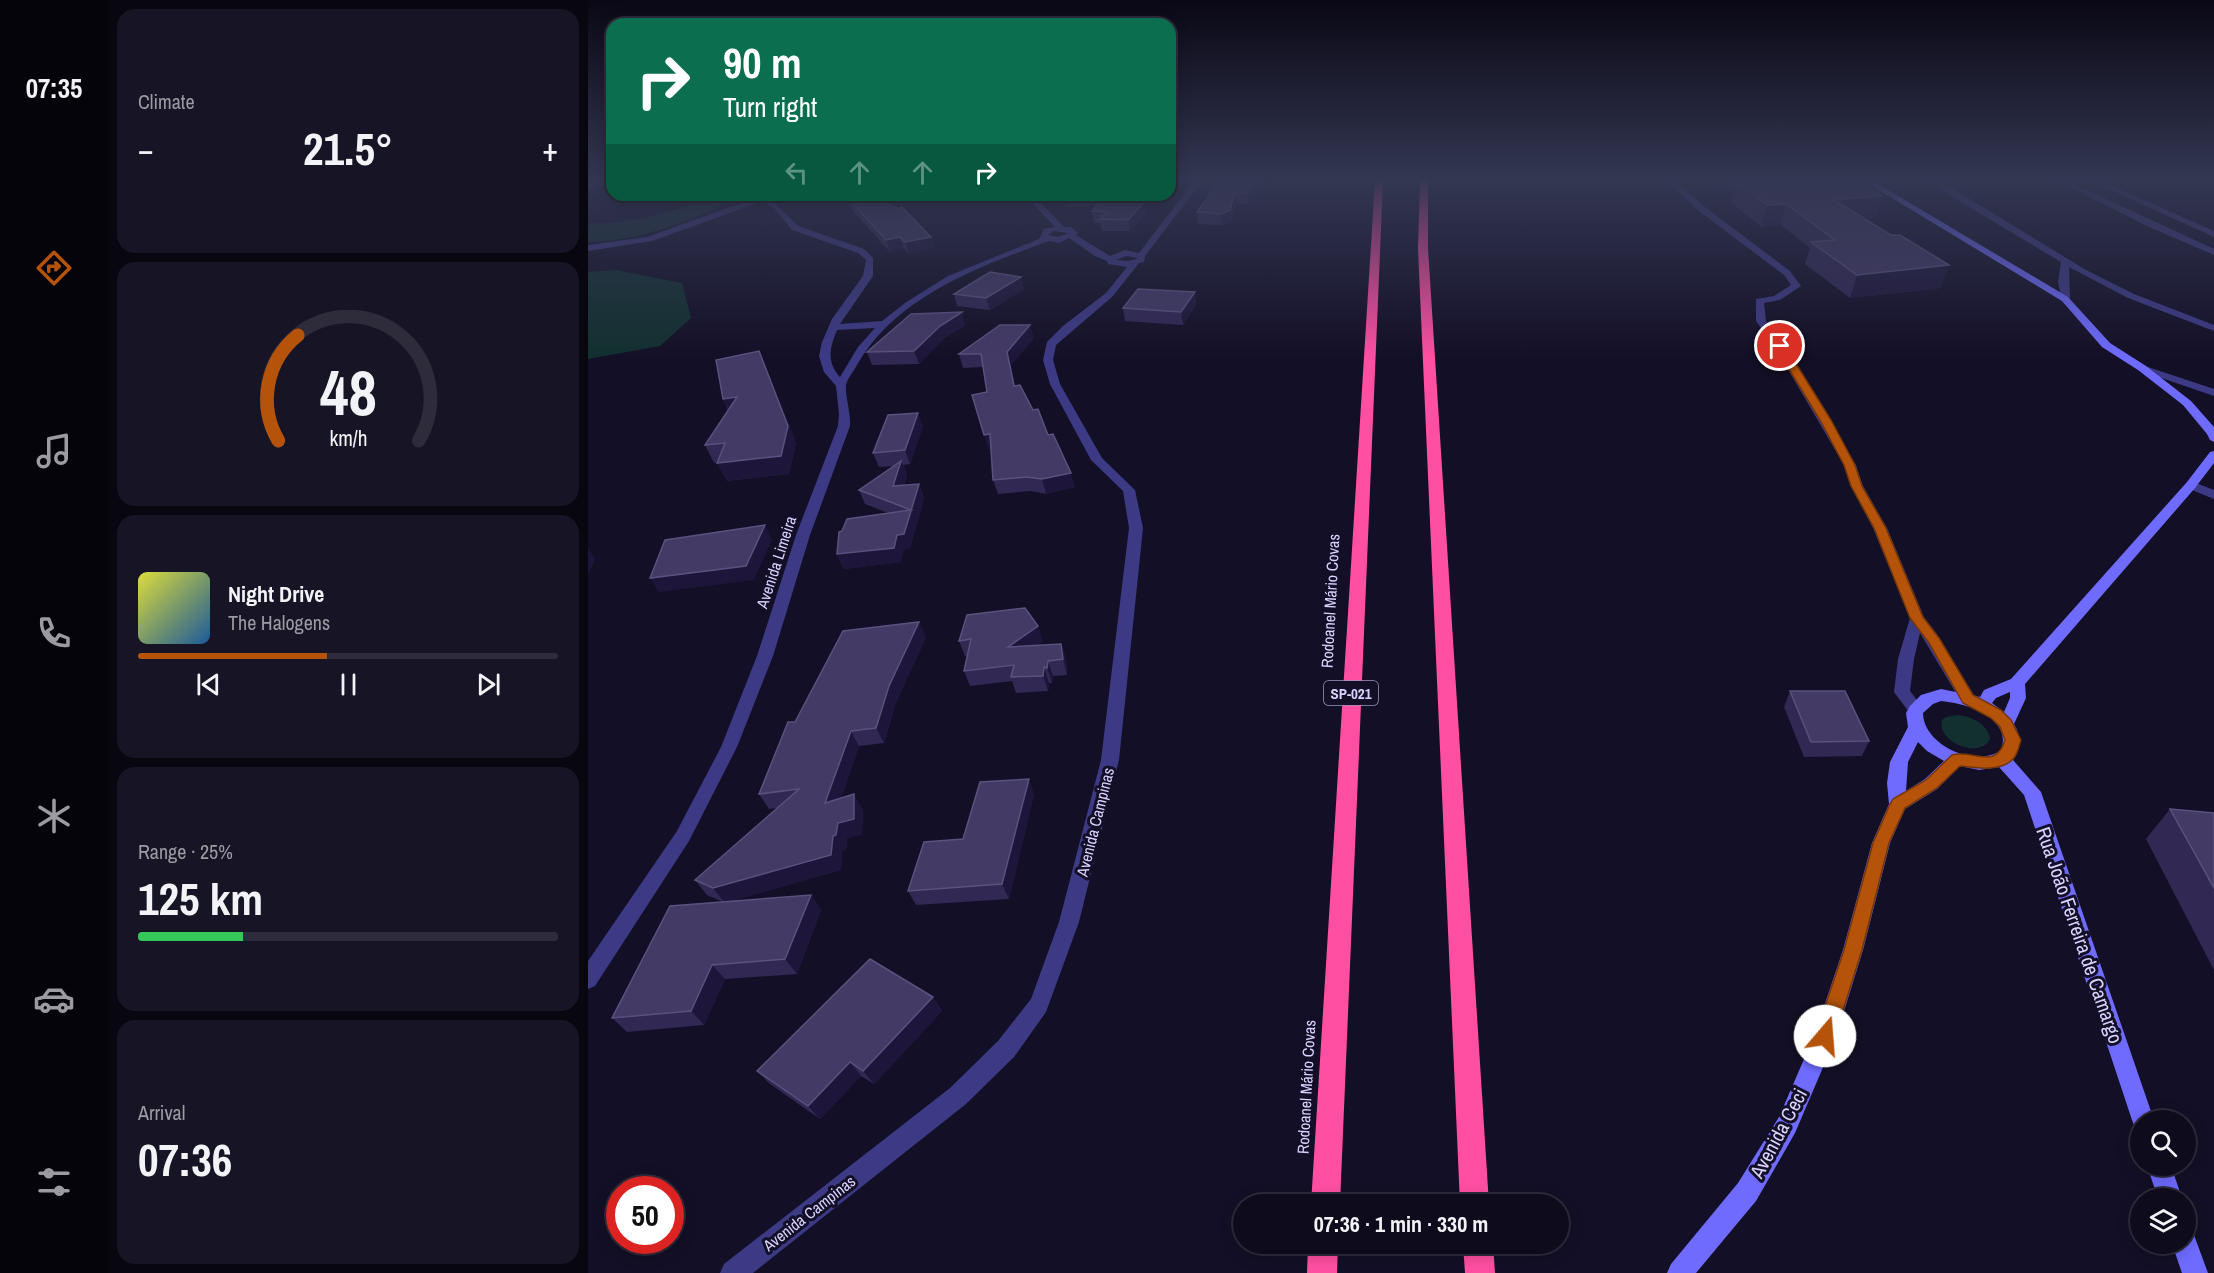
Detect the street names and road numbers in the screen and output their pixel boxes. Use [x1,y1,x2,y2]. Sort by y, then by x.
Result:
street label: Avenida Limeira [750,512,802,612]
street label: Rodoanel Mário Covas [1316,533,1344,669]
road number: SP-021 [1324,681,1378,705]
street label: Avenida Campinas [1071,765,1119,880]
street label: Rua João Ferreira de Camargo [2030,823,2130,1047]
street label: Rodoanel Mário Covas [1292,1019,1320,1155]
street label: Avenida Ceci [1743,1083,1813,1184]
street label: Avenida Campinas [758,1170,860,1257]

